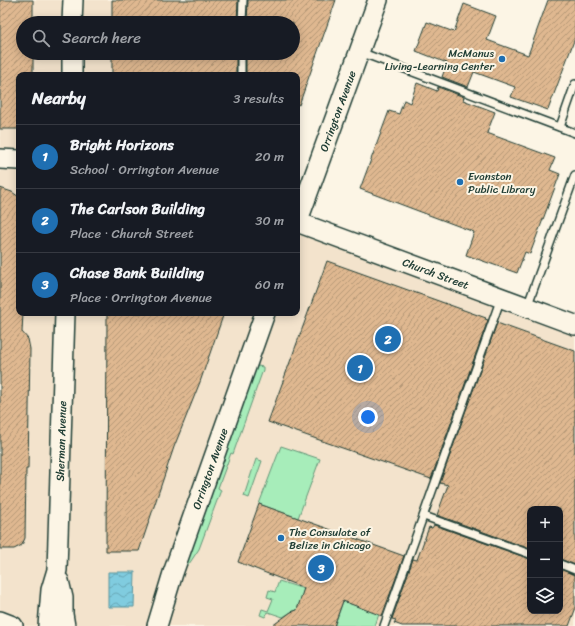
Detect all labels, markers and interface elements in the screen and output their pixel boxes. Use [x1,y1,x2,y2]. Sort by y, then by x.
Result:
search box [16,16,300,60]
text: Search here [62,25,141,51]
icon: search [30,27,52,49]
place label: McManus Living-Learning Center [385,44,495,76]
marker: McManus Living-Learning Center [497,54,507,64]
street label: Orrington Avenue [315,68,362,155]
text: Nearby [32,83,86,113]
text: 3 results [233,87,284,110]
text: Bright Horizons [70,132,174,158]
text: 1 [42,145,48,168]
text: 20 m [255,145,284,168]
text: School · Orrington Avenue [70,158,219,181]
place label: Evanston Public Library [468,167,536,199]
marker: Evanston Public Library [455,177,465,187]
text: The Carlson Building [70,196,205,222]
text: 2 [41,209,49,232]
text: 30 m [255,209,284,232]
text: Place · Church Street [70,222,194,245]
street label: Church Street [400,253,472,295]
text: Chase Bank Building [70,260,204,286]
text: 3 [41,273,49,296]
text: 60 m [255,273,284,296]
text: Place · Orrington Avenue [70,286,212,309]
pin: 2 [375,324,401,354]
pin: 1 [347,353,373,383]
street label: Sherman Avenue [51,400,72,482]
your location [358,407,378,427]
street label: Orrington Avenue [187,425,234,512]
map controls [527,506,563,614]
button: + [527,506,563,542]
place label: The Consulate of Belize in Chicago [289,523,372,555]
marker: The Consulate of Belize in Chicago [276,533,286,543]
button: − [527,542,563,578]
pin: 3 [308,553,334,583]
button: layers [527,578,563,614]

